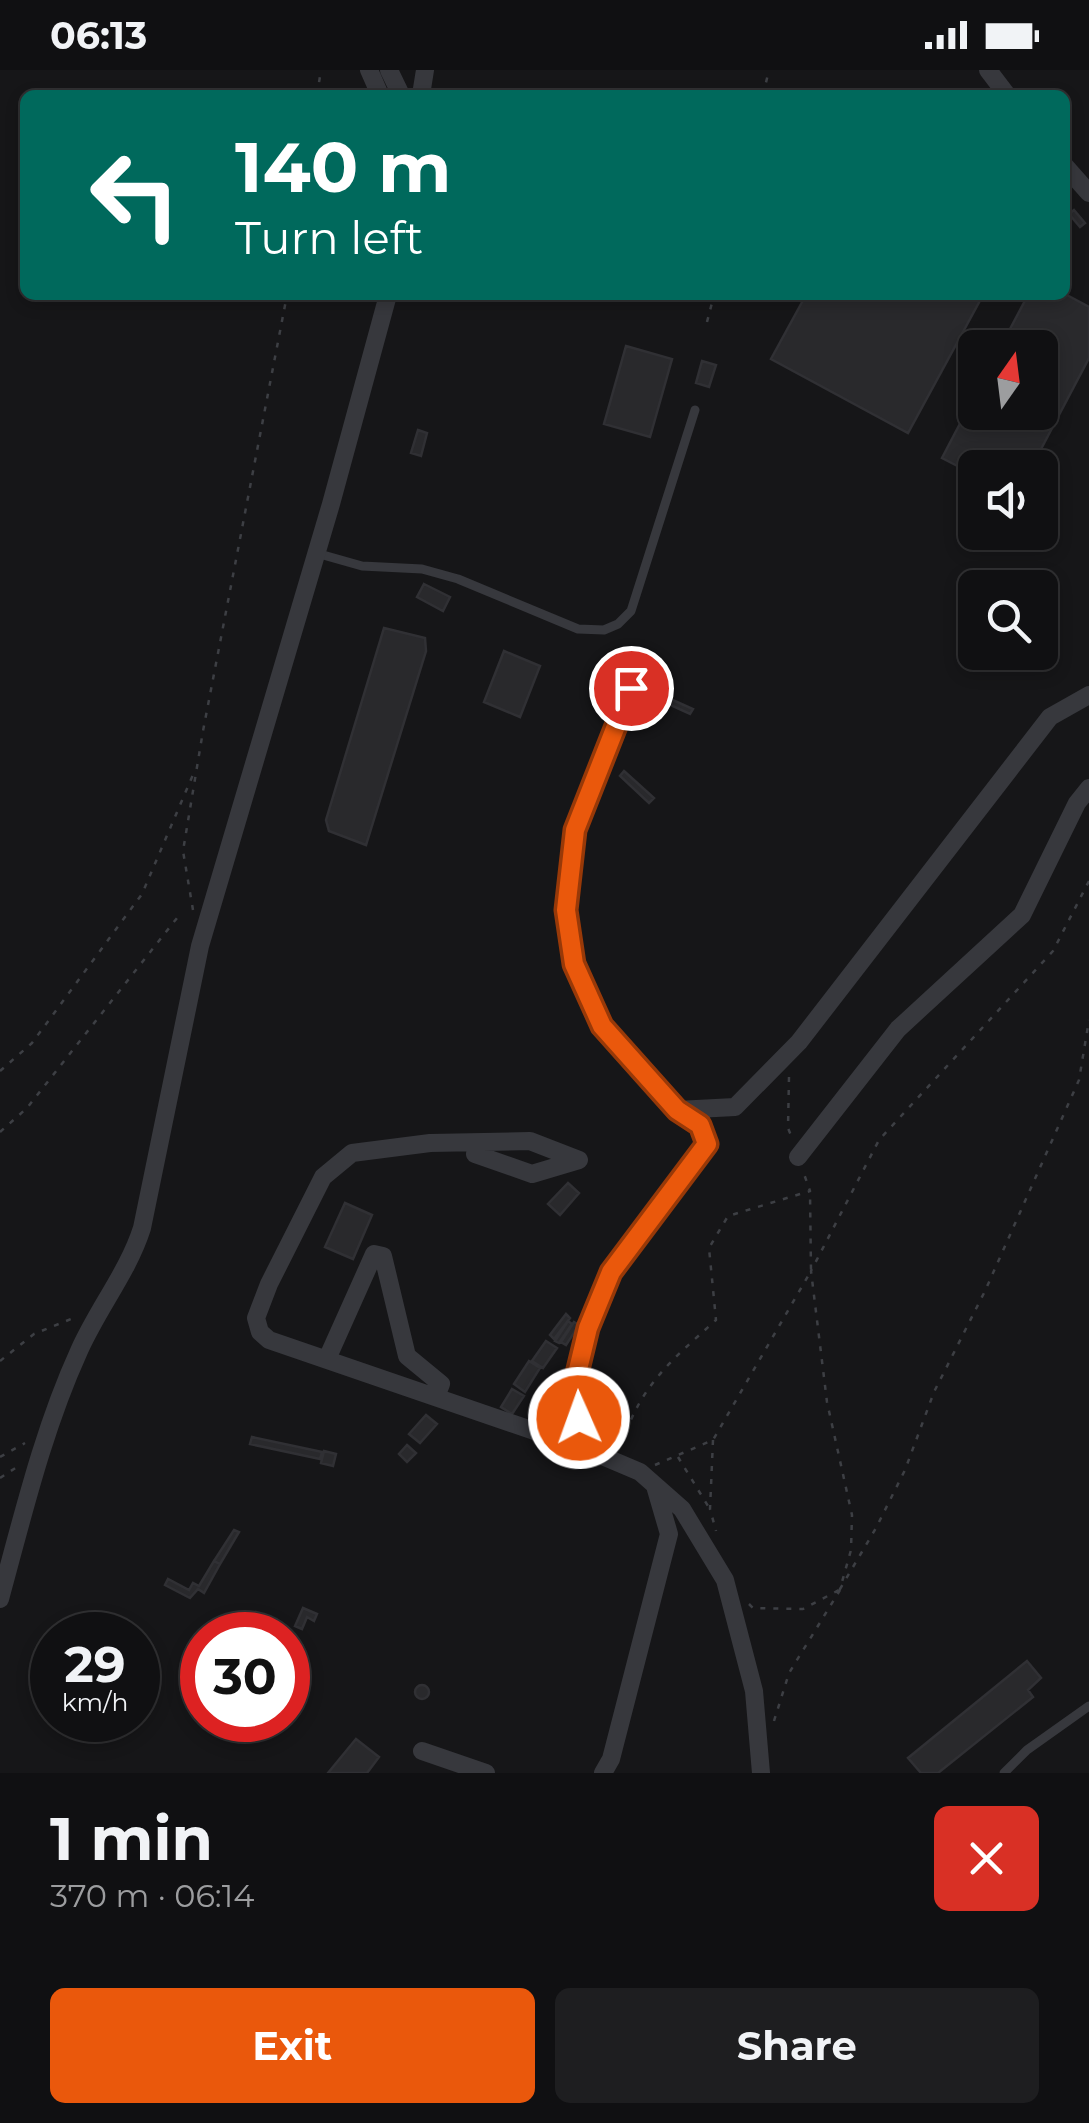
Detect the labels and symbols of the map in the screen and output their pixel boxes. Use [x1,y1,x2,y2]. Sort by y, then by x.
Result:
north arrow [958,330,1058,430]
pin [589,646,674,731]
position arrow [527,1366,631,1470]
speed limit sign: 30 [180,1612,310,1742]

